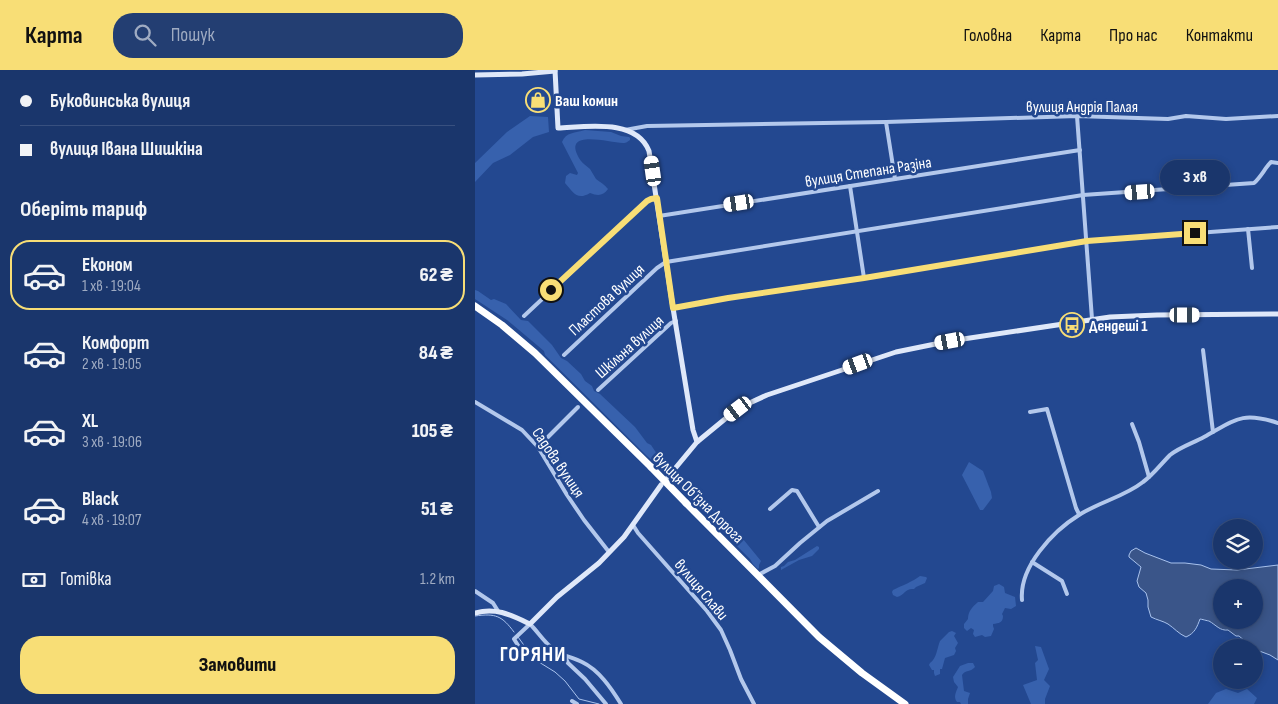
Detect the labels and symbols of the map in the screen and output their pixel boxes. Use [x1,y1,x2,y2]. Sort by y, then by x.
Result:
shop icon: Ваш комин [525,87,551,113]
place label: Ваш комин [555,92,618,111]
street label: вулиця Андрія Палая [1026,98,1138,117]
street label: вулиця Степана Разіна [804,153,933,192]
car [643,155,662,187]
callout: 3 хв [1160,160,1230,196]
car [1124,183,1155,201]
car [723,193,754,213]
route end [1184,222,1206,244]
street label: Пластова вулиця [565,260,649,340]
route start [540,279,562,301]
car [1170,308,1200,323]
street label: Шкільна вулиця [592,312,668,383]
bus stop icon: Дендеші 1 [1059,312,1085,338]
place label: Дендеші 1 [1089,317,1148,336]
car [933,331,966,351]
car [841,352,874,376]
car [721,394,754,424]
street label: Садова вулиця [527,424,588,501]
street label: вулиця Обʼїзна Дорога [648,449,747,548]
street label: вулиця Слави [670,556,732,624]
district label: ГОРЯНИ [500,642,566,667]

